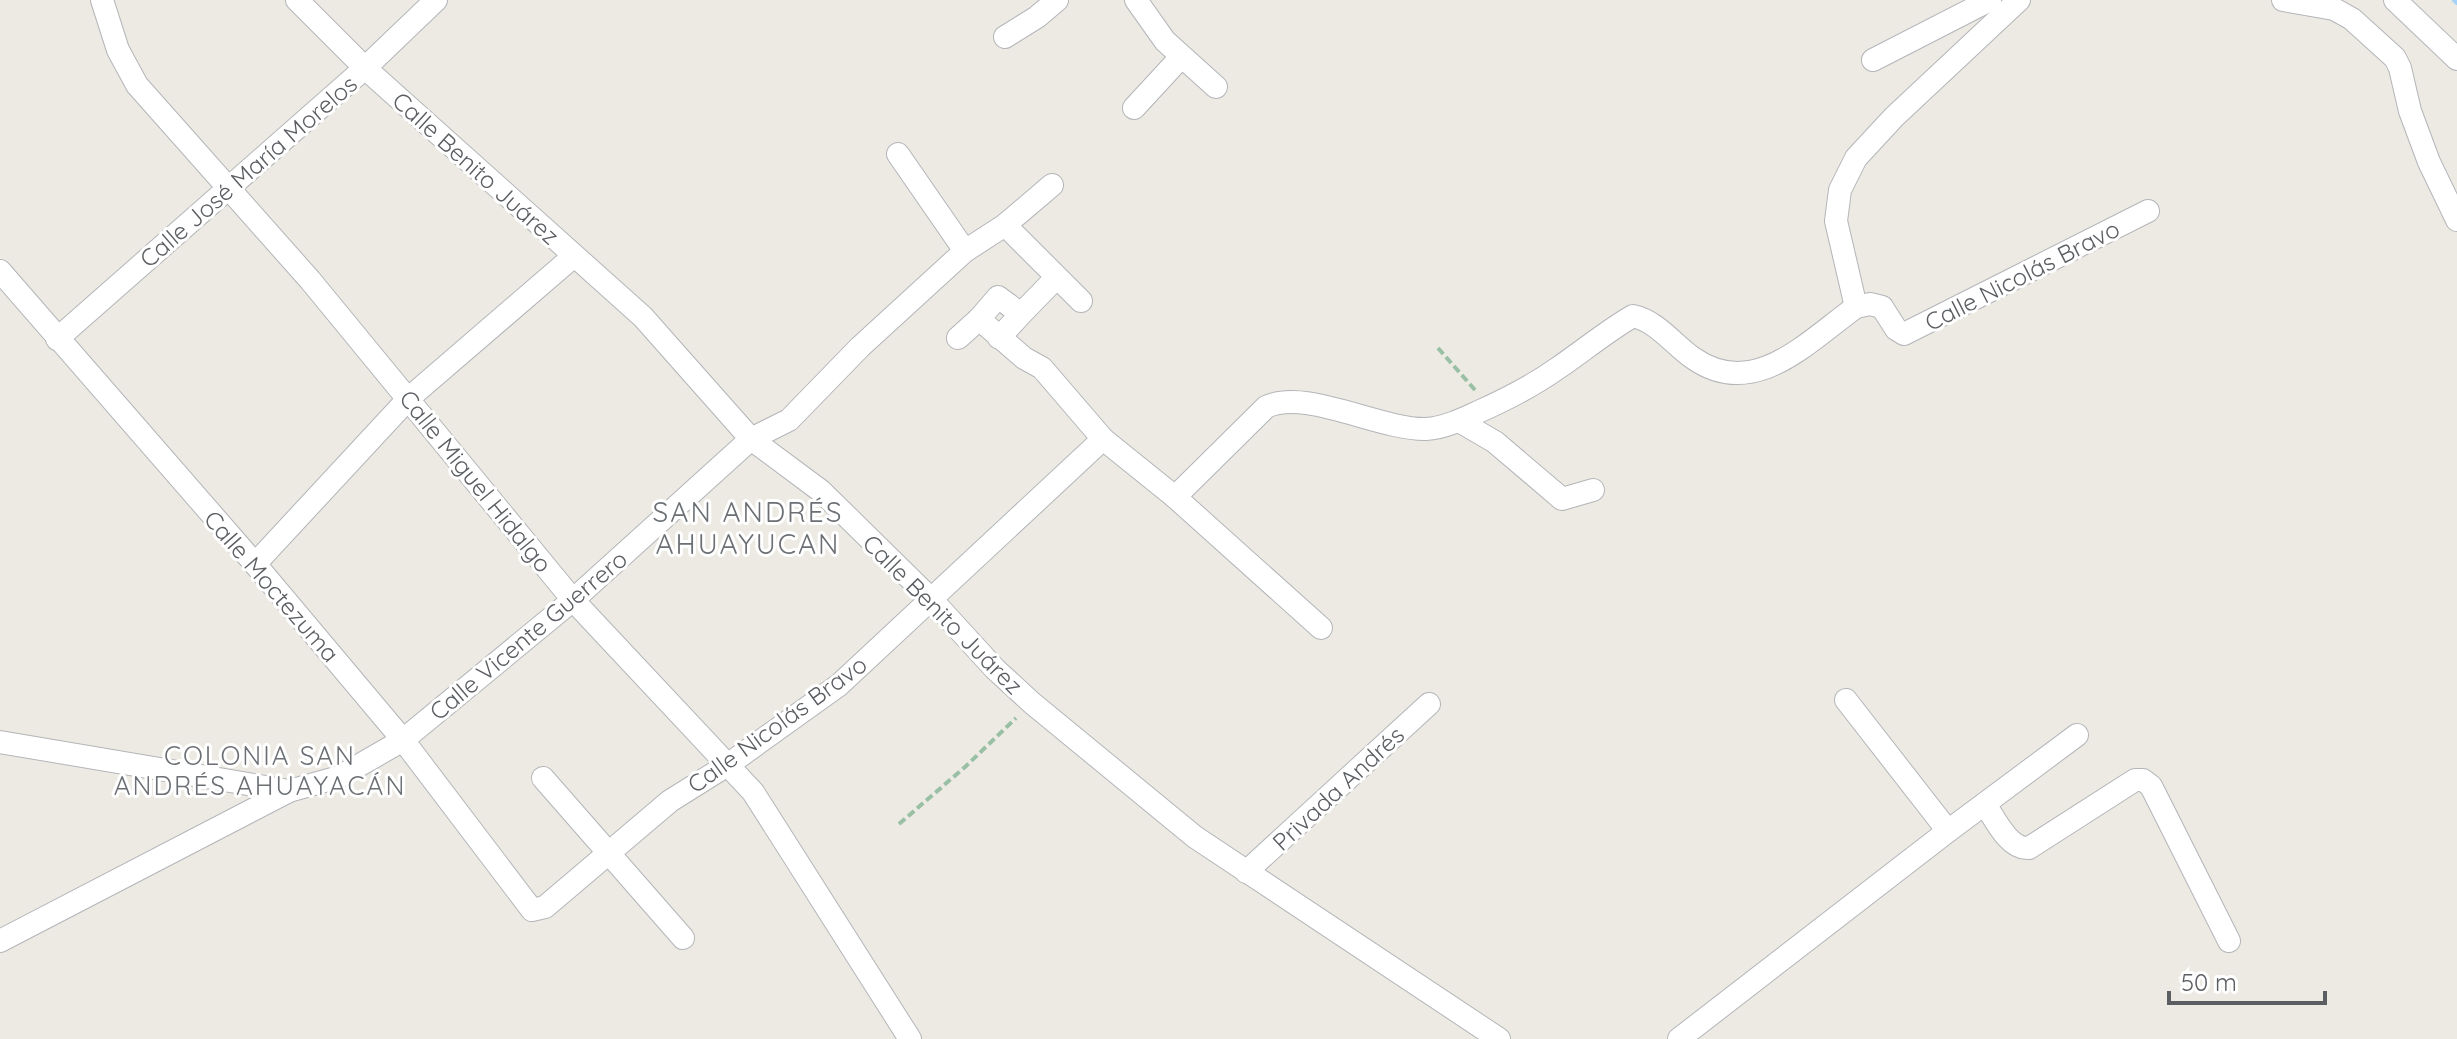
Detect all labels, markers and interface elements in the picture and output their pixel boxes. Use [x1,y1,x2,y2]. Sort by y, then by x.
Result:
street label: Calle José María Morelos [133,68,363,274]
street label: Calle Benito Juárez [386,85,566,251]
street label: Calle Nicolás Bravo [1920,213,2124,337]
street label: Calle Miguel Hidalgo [393,384,559,578]
district label: SAN ANDRÉS AHUAYUCAN [653,494,843,561]
street label: Calle Moctezuma [198,504,346,668]
street label: Calle Benito Juárez [857,528,1029,700]
street label: Calle Vicente Guerrero [423,544,633,726]
street label: Calle Nicolás Bravo [681,649,873,799]
street label: Privada Andrés [1266,719,1410,857]
district label: COLONIA SAN ANDRÉS AHUAYACÁN [114,739,406,802]
scale bar [2169,955,2325,1005]
text: 50 m [2181,967,2237,997]

